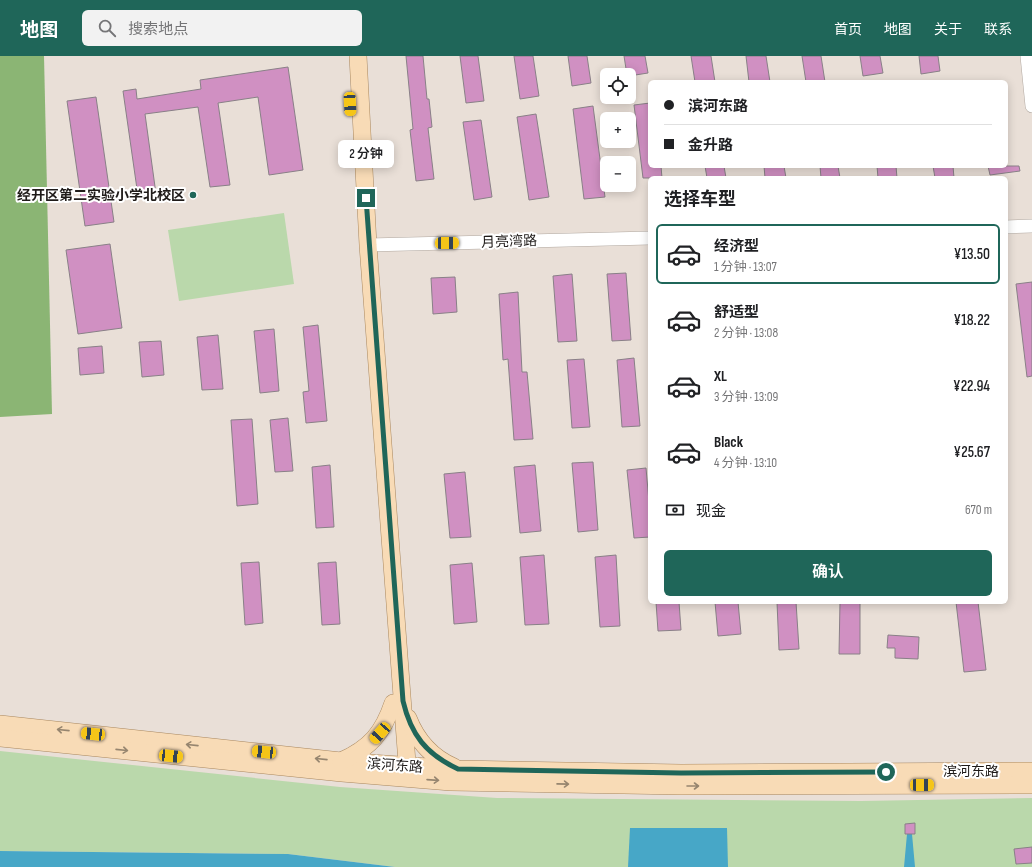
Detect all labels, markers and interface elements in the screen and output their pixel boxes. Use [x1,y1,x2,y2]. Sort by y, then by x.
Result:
search box [82,10,362,46]
icon: search [96,17,118,39]
text: 地图 [20,19,58,42]
text: 搜索地点 [128,20,188,39]
text: 首页 [834,21,862,38]
text: 地图 [884,21,912,38]
text: 关于 [934,21,962,38]
text: 联系 [984,21,1012,38]
map controls [600,68,636,192]
button: locate [600,68,636,104]
car [343,92,357,116]
text: 滨河东路 [688,97,748,116]
button: + [600,112,636,148]
text: 金升路 [688,136,733,155]
callout: 2 分钟 [338,140,394,168]
text: 2 分钟 [349,146,383,162]
button: − [600,156,636,192]
place label: 经开区第二实验小学北校区 [17,187,185,204]
route end [357,189,375,207]
text: 选择车型 [664,189,736,210]
marker: 经开区第二实验小学北校区 [188,190,198,200]
street label: 月亮湾路 [481,232,537,251]
icon: car [666,236,702,272]
car [435,237,459,249]
text: 经济型 [714,237,759,256]
text: ¥13.50 [954,245,990,264]
text: 1 分钟 · 13:07 [714,259,777,275]
icon: car [666,302,702,338]
text: 舒适型 [714,303,759,322]
text: ¥18.22 [954,311,990,330]
text: 2 分钟 · 13:08 [714,325,778,341]
text: XL [714,367,727,386]
icon: car [666,368,702,404]
text: ¥22.94 [953,377,990,396]
text: 3 分钟 · 13:09 [714,389,778,405]
text: Black [714,433,743,452]
icon: car [666,434,702,470]
text: ¥25.67 [954,443,990,462]
text: 4 分钟 · 13:10 [714,455,777,471]
icon: cash [664,499,686,521]
text: 现金 [696,502,726,521]
text: 670 m [965,502,992,518]
button: 确认 [664,550,992,596]
car [368,720,392,746]
one-way arrow [57,727,70,734]
car [80,727,106,741]
one-way arrow [186,741,199,748]
car [251,745,277,759]
one-way arrow [115,747,128,754]
car [158,749,184,763]
one-way arrow [315,755,328,762]
street label: 滨河东路 [366,755,423,776]
route start [877,763,895,781]
street label: 滨河东路 [943,763,999,780]
one-way arrow [426,777,439,784]
car [910,779,934,791]
one-way arrow [556,780,569,788]
one-way arrow [686,782,699,790]

